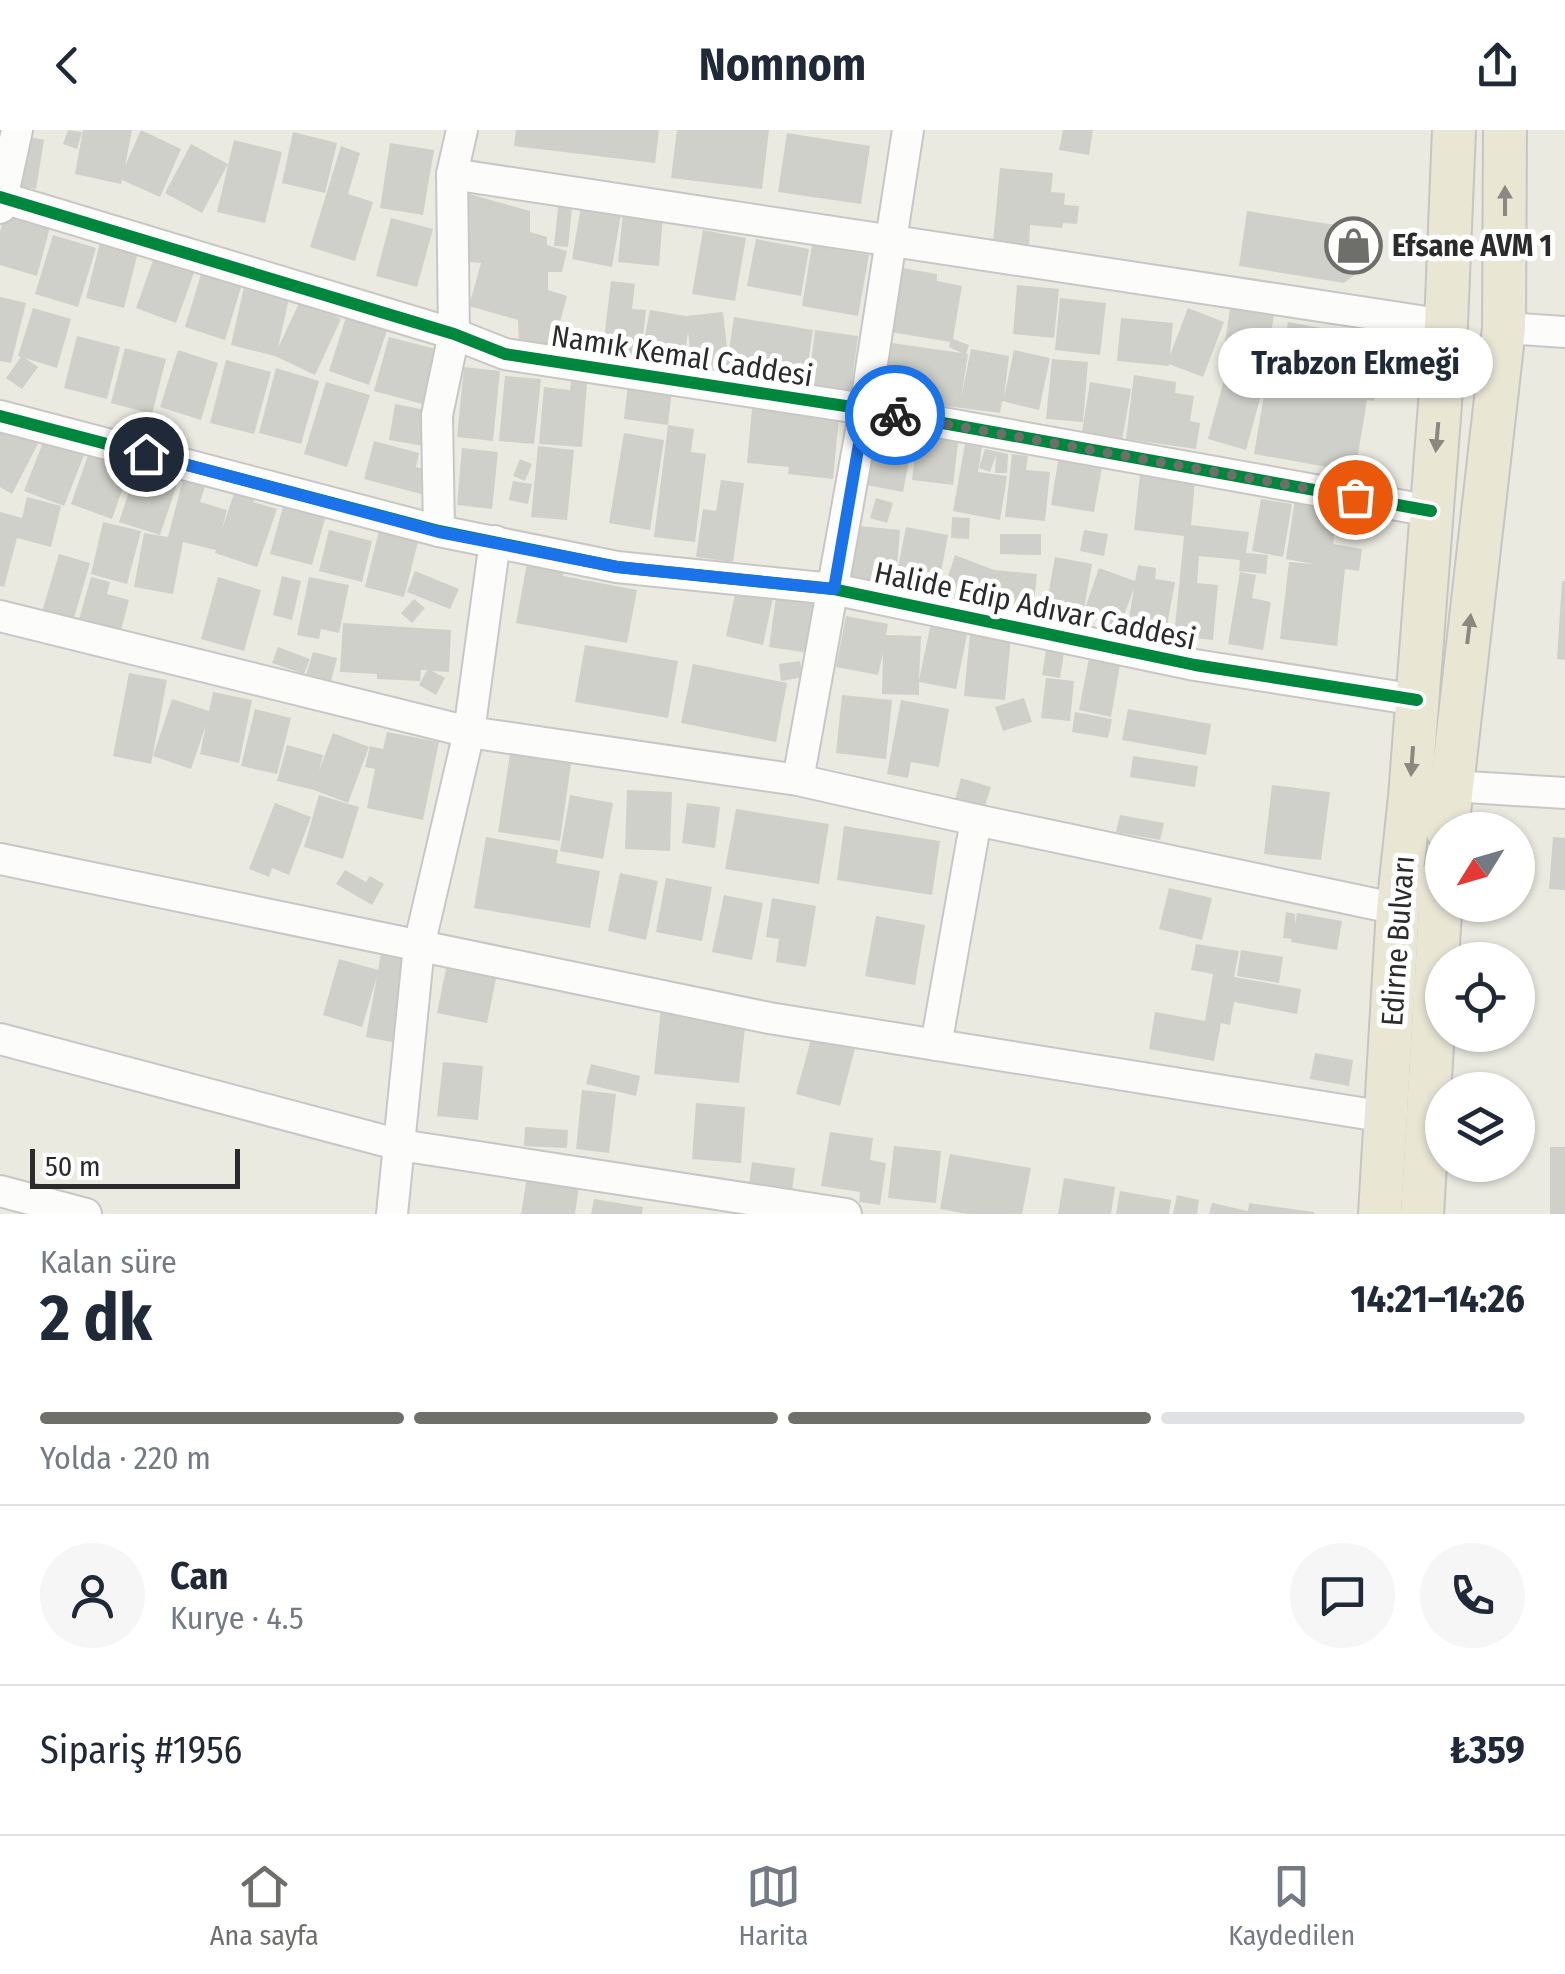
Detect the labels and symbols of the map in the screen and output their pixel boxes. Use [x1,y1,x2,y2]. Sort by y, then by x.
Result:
one-way arrow [1497,184,1513,216]
shop icon: Efsane AVM 1 [1323,216,1383,276]
place label: Efsane AVM 1 [1392,228,1552,264]
street label: Namık Kemal Caddesi [549,318,815,394]
callout: Trabzon Ekmeği [1218,327,1492,397]
courier [845,365,945,465]
pin [104,412,189,497]
one-way arrow [1428,422,1444,453]
pin [1313,455,1398,540]
street label: Halide Edip Adıvar Caddesi [871,554,1199,658]
one-way arrow [1461,612,1477,644]
one-way arrow [1404,746,1420,777]
north arrow [1425,812,1535,922]
street label: Edirne Bulvarı [1374,855,1422,1027]
scale bar [30,1144,240,1188]

